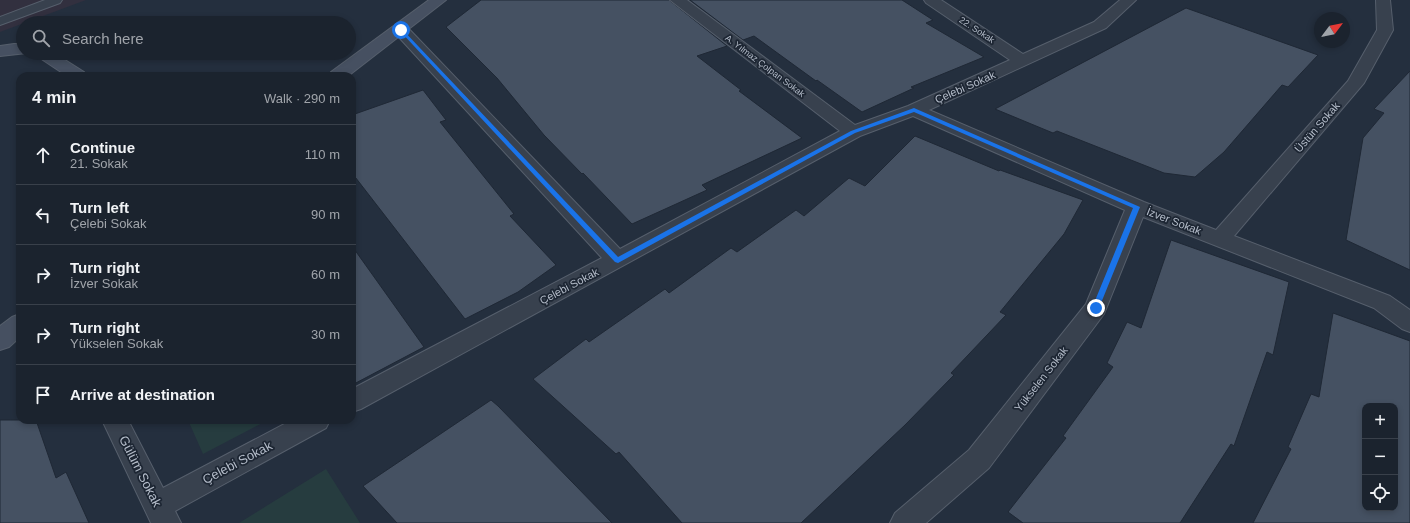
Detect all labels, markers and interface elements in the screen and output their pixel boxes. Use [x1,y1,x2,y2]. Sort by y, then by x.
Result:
north arrow [1314,12,1350,48]
street label: 22. Sokak [957,15,997,45]
search box [16,16,356,60]
route start [392,21,410,39]
icon: search [30,27,52,49]
text: Search here [62,30,144,47]
street label: A. Yılmaz Çolpan Sokak [723,33,807,99]
street label: Çelebi Sokak [933,68,997,106]
text: 4 min [32,88,76,107]
text: Walk · 290 m [264,91,340,106]
street label: Üstün Sokak [1292,99,1342,154]
text: Continue [70,139,135,156]
icon: ahead [32,144,54,166]
text: 110 m [305,147,340,162]
text: 21. Sokak [70,156,128,171]
text: Turn left [70,199,129,216]
icon: left [32,204,54,226]
street label: İzver Sokak [1145,205,1203,237]
text: 90 m [311,207,340,222]
text: Çelebi Sokak [70,216,147,231]
text: Turn right [70,259,140,276]
icon: right [32,264,54,286]
street label: Çelebi Sokak [538,265,601,307]
text: 60 m [311,267,340,282]
text: İzver Sokak [70,276,138,291]
route end [1087,299,1105,317]
text: Turn right [70,319,140,336]
icon: right [32,324,54,346]
text: 30 m [311,327,340,342]
text: Yükselen Sokak [70,336,163,351]
street label: Yükselen Sokak [1012,344,1070,414]
icon: arrive [32,384,54,406]
text: Arrive at destination [70,386,215,403]
map controls [1362,403,1398,511]
button: + [1362,403,1398,439]
street label: Gülüm Sokak [116,433,165,510]
street label: Çelebi Sokak [200,438,275,487]
button: − [1362,439,1398,475]
button: locate [1362,475,1398,511]

